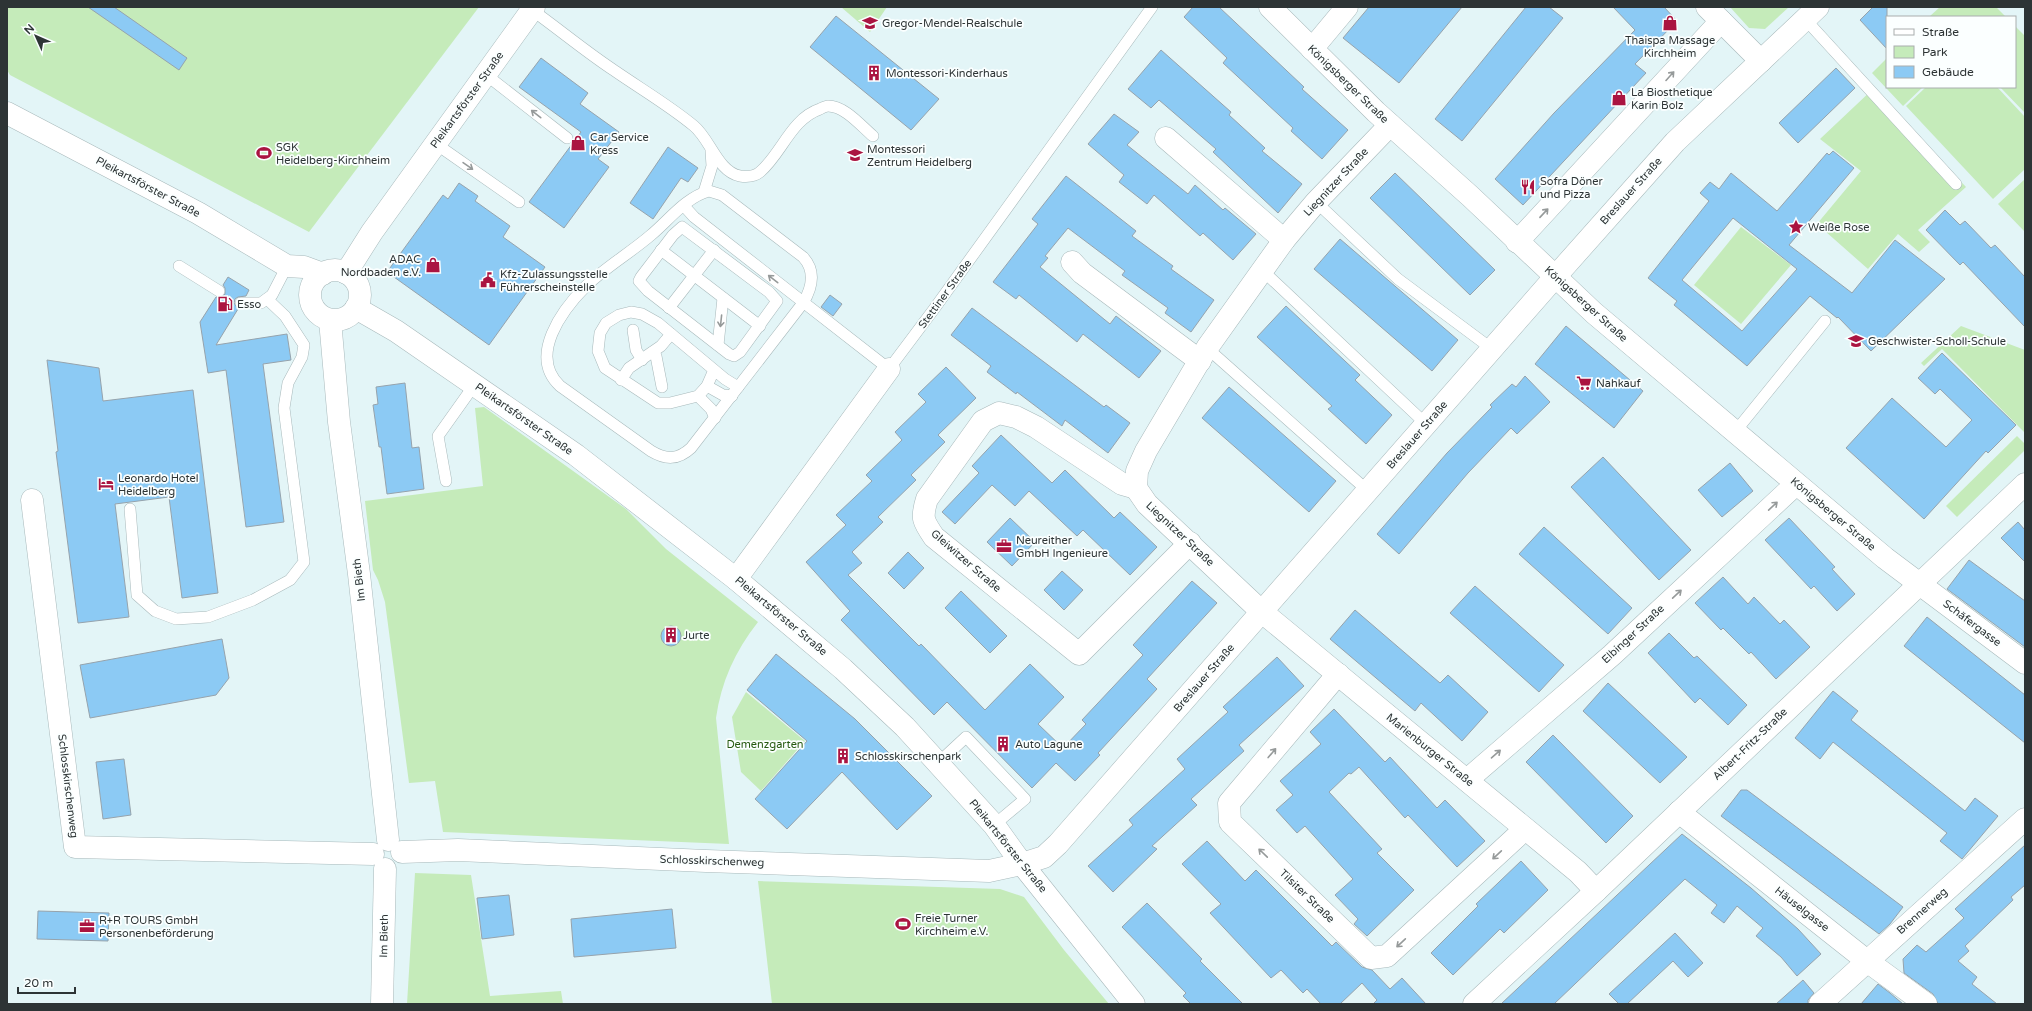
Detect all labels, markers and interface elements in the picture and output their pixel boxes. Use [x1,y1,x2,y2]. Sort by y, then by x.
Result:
school or university icon: Gregor-Mendel-Realschule [861,14,879,32]
shop icon: Thaispa Massage Kirchheim [1661,14,1679,32]
north arrow [16,16,56,56]
legend [1886,16,2016,88]
place label: Gregor-Mendel-Realschule [882,17,1023,30]
text: N [22,22,37,37]
text: Straße [1922,25,1959,39]
place label: Thaispa Massage Kirchheim [1625,34,1715,60]
street label: Königsberger Straße [1305,42,1391,126]
text: Park [1922,45,1948,59]
street label: Pleikartsförster Straße [428,49,506,151]
building icon: Montessori-Kinderhaus [865,64,883,82]
text: Gebäude [1922,65,1974,79]
place label: Montessori-Kinderhaus [886,67,1008,80]
one-way arrow [1665,72,1674,82]
place label: La Biosthetique Karin Bolz [1631,86,1713,112]
shop icon: La Biosthetique Karin Bolz [1610,89,1628,107]
one-way arrow [530,110,541,118]
place label: Car Service Kress [590,131,649,157]
shop icon: Car Service Kress [569,134,587,152]
place label: SGK Heidelberg-Kirchheim [276,141,390,167]
place label: Montessori Zentrum Heidelberg [867,143,972,169]
sports icon: SGK Heidelberg-Kirchheim [255,144,273,162]
street label: Liegnitzer Straße [1301,145,1371,219]
school or university icon: Montessori Zentrum Heidelberg [846,146,864,164]
street label: Pleikartsförster Straße [94,154,202,220]
street label: Breslauer Straße [1597,155,1665,227]
one-way arrow [462,162,473,170]
place label: Sofra Döner und Pizza [1540,175,1604,201]
restaurant icon: Sofra Döner und Pizza [1519,178,1537,196]
one-way arrow [1539,208,1548,218]
place icon: Weiße Rose [1787,218,1805,236]
place label: Weiße Rose [1808,221,1869,234]
place label: ADAC Nordbaden e.V. [341,253,421,279]
shop icon: ADAC Nordbaden e.V. [424,256,442,274]
street label: Stettiner Straße [916,257,974,331]
street label: Königsberger Straße [1542,263,1630,345]
place label: Kfz-Zulassungsstelle Führerscheinstelle [500,268,608,294]
public building icon: Kfz-Zulassungsstelle Führerscheinstelle [479,271,497,289]
one-way arrow [767,275,778,283]
fuel station icon: Esso [216,295,234,313]
place label: Esso [237,298,262,311]
one-way arrow [717,314,724,327]
school or university icon: Geschwister-Scholl-Schule [1847,332,1865,350]
place label: Geschwister-Scholl-Schule [1868,335,2006,348]
supermarket icon: Nahkauf [1575,374,1593,392]
place label: Nahkauf [1596,377,1641,390]
street label: Pleikartsförster Straße [473,380,575,458]
street label: Breslauer Straße [1384,398,1450,472]
place label: Leonardo Hotel Heidelberg [118,472,199,498]
hotel icon: Leonardo Hotel Heidelberg [97,475,115,493]
street label: Königsberger Straße [1788,475,1878,553]
street label: Liegnitzer Straße [1143,499,1217,569]
one-way arrow [1767,501,1778,510]
street label: Gleiwitzer Straße [928,527,1004,595]
place label: Neureither GmbH Ingenieure [1016,534,1108,560]
office icon: Neureither GmbH Ingenieure [995,537,1013,555]
street label: Im Bieth [350,558,368,602]
street label: Pleikartsförster Straße [732,574,830,658]
one-way arrow [1672,590,1682,599]
street label: Schäfergasse [1940,597,2004,649]
street label: Elbinger Straße [1599,602,1667,666]
building icon: Jurte [662,626,680,644]
place label: Jurte [683,629,709,642]
street label: Breslauer Straße [1171,641,1237,715]
street label: Albert-Fritz-Straße [1710,705,1790,783]
street label: Marienburger Straße [1384,711,1476,789]
street label: Schlosskirschenweg [55,733,81,839]
building icon: Auto Lagune [994,735,1012,753]
park label: Demenzgarten [726,738,804,751]
place label: Auto Lagune [1015,738,1083,751]
building icon: Schlosskirschenpark [834,747,852,765]
one-way arrow [1267,747,1276,758]
place label: Schlosskirschenpark [855,750,961,763]
one-way arrow [1491,750,1501,759]
street label: Pleikartsförster Straße [966,797,1050,895]
one-way arrow [1258,848,1268,858]
one-way arrow [1492,850,1502,859]
street label: Schlosskirschenweg [659,853,765,869]
street label: Tilsiter Straße [1277,866,1337,926]
street label: Häuselgasse [1772,884,1832,934]
street label: Brennerweg [1894,885,1950,937]
place label: Freie Turner Kirchheim e.V. [915,912,989,938]
place label: R+R TOURS GmbH Personenbeförderung [99,914,214,940]
street label: Im Bieth [377,914,391,958]
sports icon: Freie Turner Kirchheim e.V. [894,915,912,933]
office icon: R+R TOURS GmbH Personenbeförderung [78,917,96,935]
one-way arrow [1396,938,1406,948]
scale bar [18,969,75,995]
text: 20 m [24,976,53,990]

